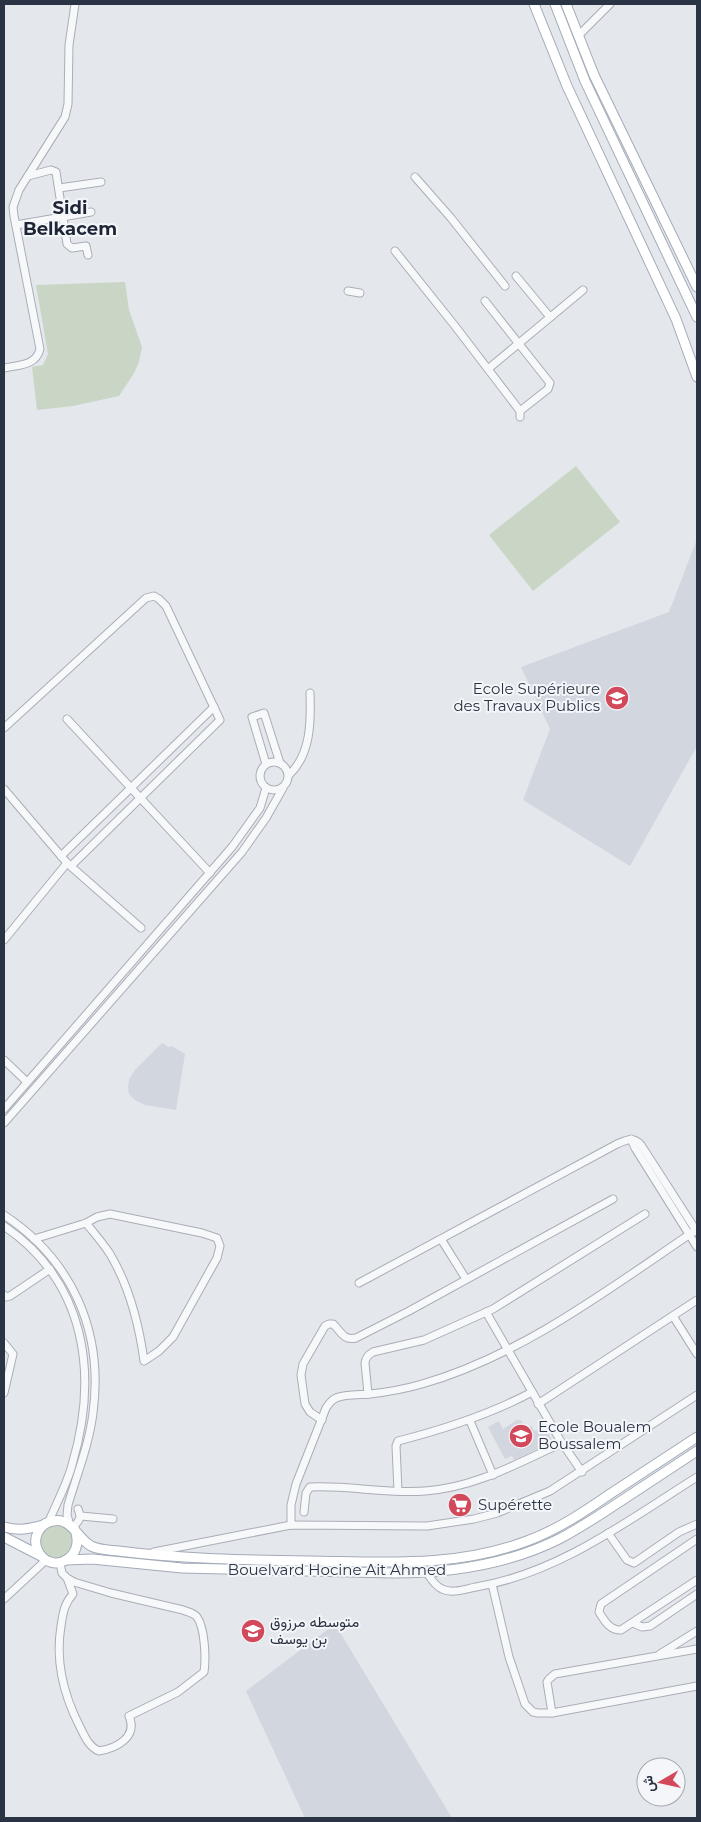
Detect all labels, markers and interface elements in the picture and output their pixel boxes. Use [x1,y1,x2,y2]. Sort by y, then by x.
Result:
district label: Sidi Belkacem [23,197,117,240]
place label: Ecole Supérieure des Travaux Publics [453,679,600,715]
school or university icon: Ecole Supérieure des Travaux Publics [604,685,630,711]
place label: Ecole Boualem Boussalem [538,1417,651,1453]
school or university icon: Ecole Boualem Boussalem [508,1423,534,1449]
supermarket icon: Supérette [447,1492,473,1518]
place label: Supérette [478,1495,552,1514]
street label: Bouelvard Hocine Ait Ahmed [228,1560,446,1579]
place label: متوسطه مرزوق بن يوسف [270,1612,359,1649]
school or university icon: متوسطه مرزوق بن يوسف [240,1618,266,1644]
north arrow [636,1757,686,1807]
text: ش [638,1774,658,1794]

